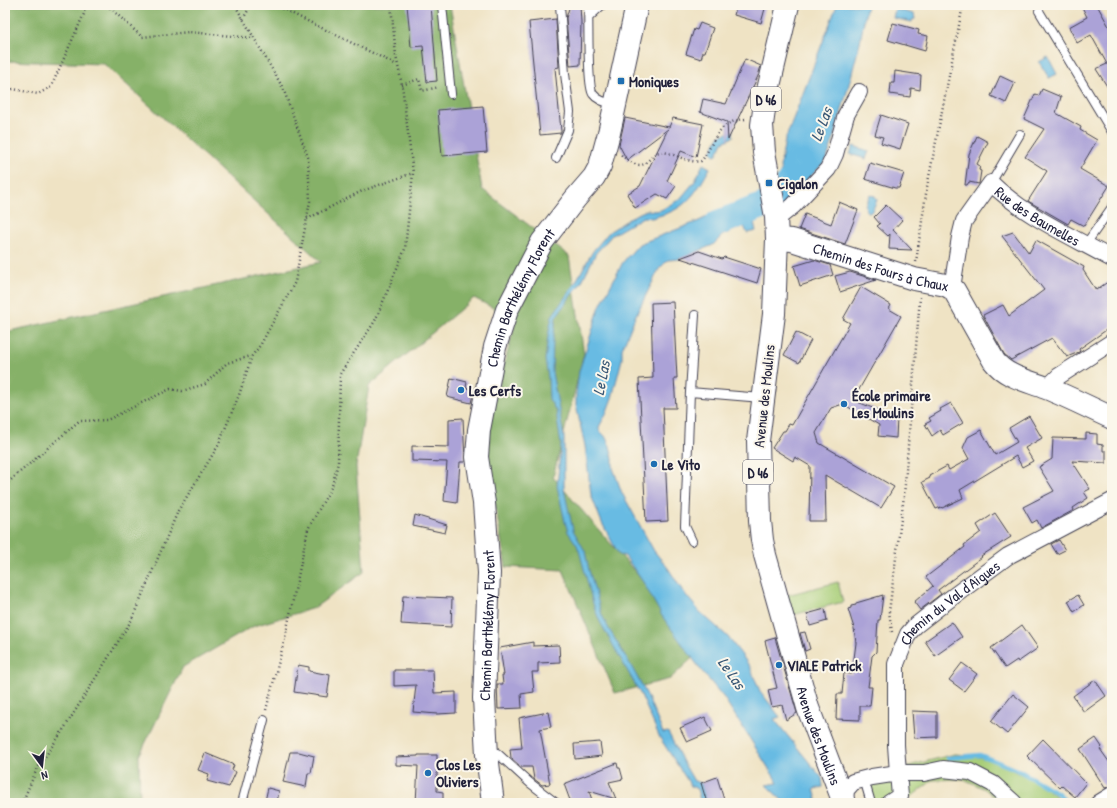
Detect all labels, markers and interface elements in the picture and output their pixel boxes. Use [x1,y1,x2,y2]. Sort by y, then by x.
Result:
place label: Moniques [629,71,679,93]
marker: Moniques [616,76,626,86]
road number: D 46 [751,87,781,111]
water label: Le Las [805,102,838,144]
place label: Cigalon [777,173,818,195]
marker: Cigalon [764,178,774,188]
street label: Rue des Baumelles [990,181,1084,251]
street label: Chemin Barthélémy Florent [481,223,560,369]
street label: Chemin des Fours à Chaux [810,237,951,296]
street label: Avenue des Moulins [748,343,780,449]
water label: Le Las [587,357,615,397]
place label: Les Cerfs [469,380,521,401]
marker: Les Cerfs [456,385,466,395]
place label: École primaire Les Moulins [852,385,931,423]
marker: École primaire Les Moulins [839,399,849,409]
place label: Le Vito [662,454,700,475]
marker: Le Vito [649,459,659,469]
road number: D 46 [743,460,773,484]
street label: Chemin Barthélémy Florent [473,549,500,701]
street label: Chemin du Val d'Aigues [894,555,1004,648]
water label: Le Las [713,653,752,695]
place label: VIALE Patrick [787,655,862,676]
marker: VIALE Patrick [774,660,784,670]
street label: Avenue des Moulins [792,684,847,788]
north arrow [22,746,62,786]
place label: Clos Les Oliviers [436,754,481,792]
text: N [40,768,49,783]
marker: Clos Les Oliviers [423,768,433,778]

